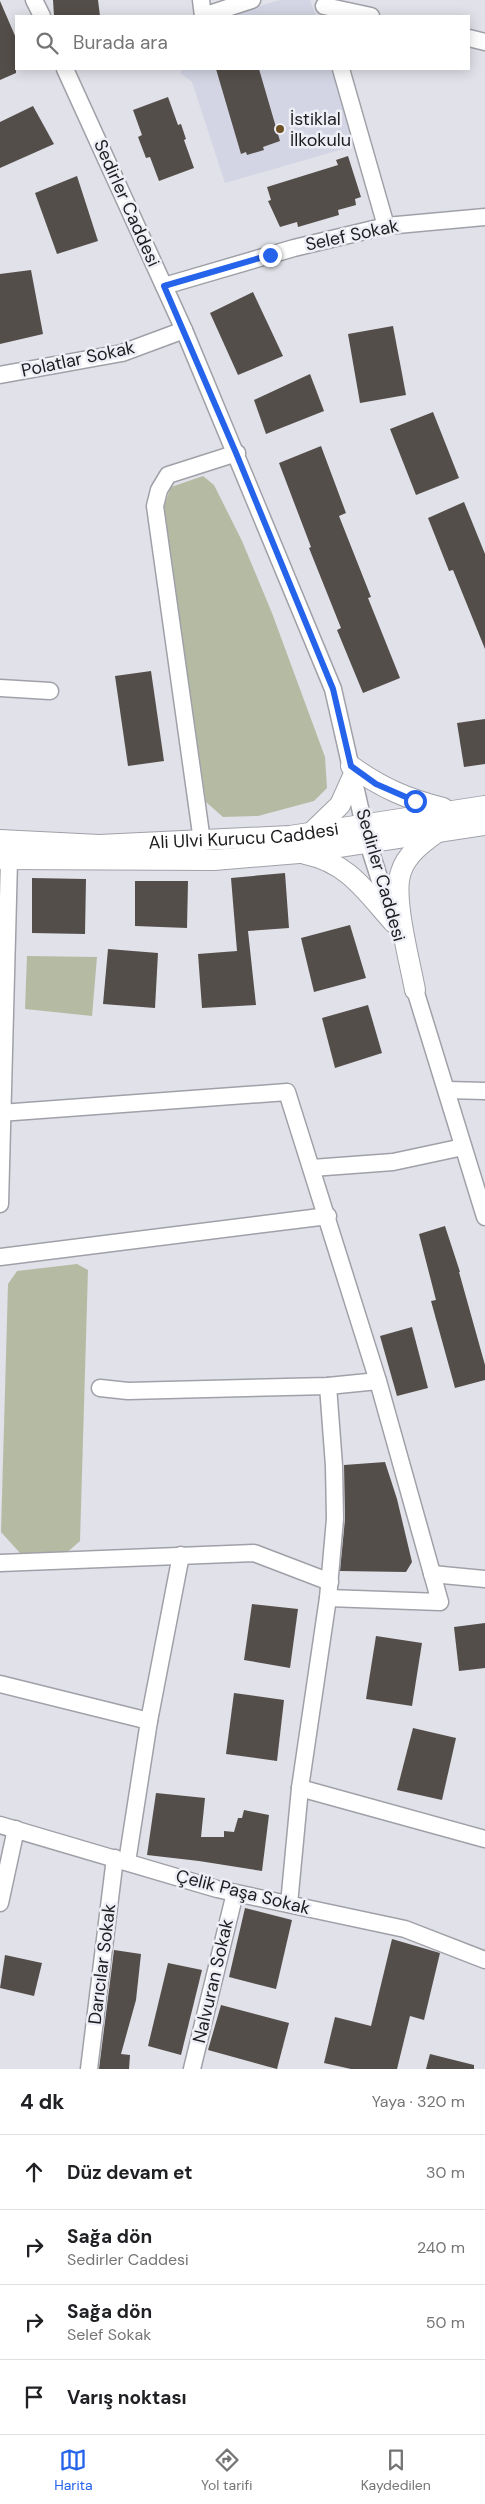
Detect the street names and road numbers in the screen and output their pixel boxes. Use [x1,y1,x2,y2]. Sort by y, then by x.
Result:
street label: Sedirler Caddesi [88,136,166,270]
street label: Selef Sokak [303,213,401,257]
street label: Polatlar Sokak [19,335,137,383]
street label: Sedirler Caddesi [351,806,411,944]
street label: Ali Ulvi Kurucu Caddesi [148,817,340,855]
street label: Çelik Paşa Sokak [173,1864,313,1920]
street label: Darıcılar Sokak [83,1902,121,2026]
street label: Nalvuran Sokak [187,1917,239,2045]

